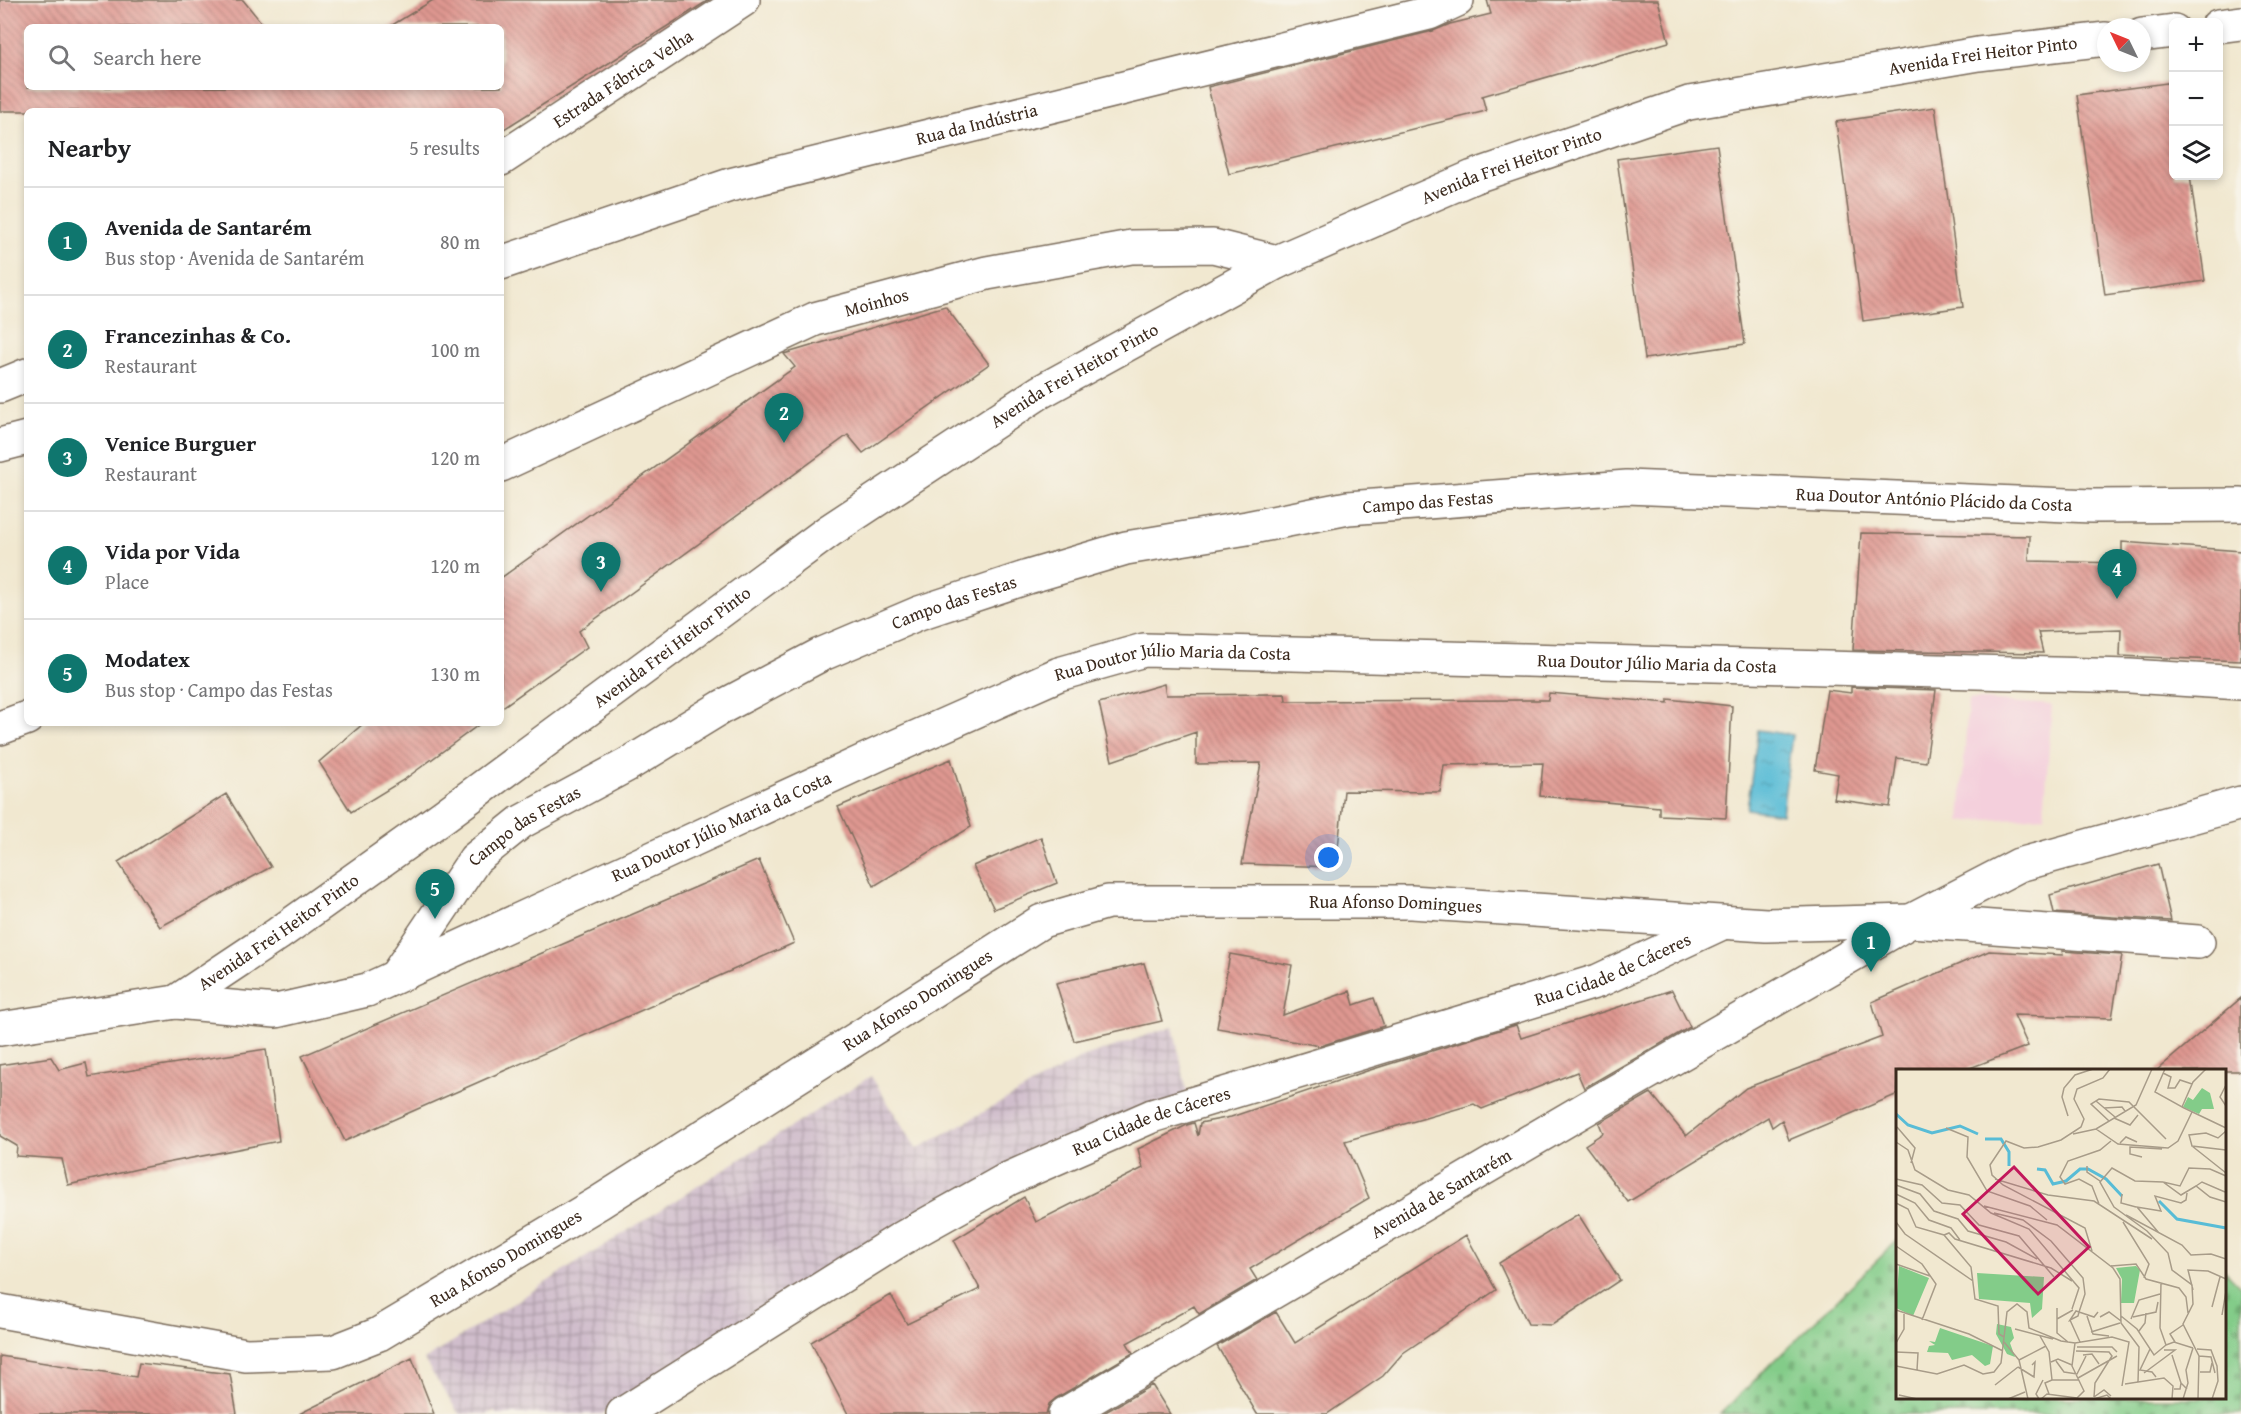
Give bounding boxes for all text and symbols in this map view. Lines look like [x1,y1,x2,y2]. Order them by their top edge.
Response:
north arrow [2097,18,2151,72]
map controls [2169,18,2223,180]
button: + [2169,18,2223,72]
street label: Estrada Fábrica Velha [547,22,699,134]
search box [24,24,504,90]
street label: Avenida Frei Heitor Pinto [1886,28,2079,82]
icon: search [45,41,78,74]
text: Search here [93,41,202,73]
button: − [2169,72,2223,126]
street label: Rua da Indústria [913,96,1041,152]
street label: Avenida Frei Heitor Pinto [1417,120,1605,211]
button: layers [2169,126,2223,180]
text: Nearby [48,128,131,167]
text: 5 results [409,133,480,162]
text: Avenida de Santarém [105,211,312,243]
text: 1 [62,227,73,256]
text: 80 m [440,227,480,256]
text: Bus stop · Avenida de Santarém [105,243,364,272]
street label: Moinhos [841,281,912,324]
street label: Avenida Frei Heitor Pinto [985,316,1163,434]
text: Francezinhas & Co. [105,319,291,351]
text: 2 [62,335,73,364]
text: 100 m [430,335,480,364]
text: Restaurant [105,351,197,380]
pin: 2 [764,394,804,443]
text: Venice Burguer [105,427,256,459]
text: 3 [62,443,73,472]
text: 120 m [430,443,480,472]
text: Restaurant [105,459,197,488]
street label: Rua Doutor António Plácido da Costa [1795,480,2073,518]
street label: Campo das Festas [1362,483,1494,520]
text: Vida por Vida [105,535,240,567]
pin: 3 [582,542,620,592]
pin: 4 [2098,550,2136,599]
text: 4 [62,551,73,580]
text: 120 m [430,551,480,580]
text: Place [105,567,149,596]
street label: Campo das Festas [887,568,1020,636]
street label: Avenida Frei Heitor Pinto [587,579,756,714]
street label: Rua Doutor Júlio Maria da Costa [1051,636,1292,688]
text: Modatex [105,643,190,675]
street label: Rua Doutor Júlio Maria da Costa [1537,646,1777,680]
text: 5 [62,659,73,688]
text: 130 m [430,659,480,688]
text: Bus stop · Campo das Festas [105,675,333,704]
street label: Rua Doutor Júlio Maria da Costa [607,764,836,889]
street label: Campo das Festas [460,778,585,871]
your location [1314,843,1343,872]
street label: Avenida Frei Heitor Pinto [192,866,364,997]
pin: 5 [416,870,454,919]
street label: Rua Afonso Domingues [1309,888,1483,920]
pin: 1 [1852,922,1890,972]
street label: Rua Cidade de Cáceres [1531,925,1695,1013]
street label: Rua Afonso Domingues [837,942,998,1058]
inset map [1896,1069,2226,1399]
street label: Rua Cidade de Cáceres [1068,1079,1234,1162]
street label: Avenida de Santarém [1365,1141,1517,1245]
street label: Rua Afonso Domingues [424,1202,587,1314]

